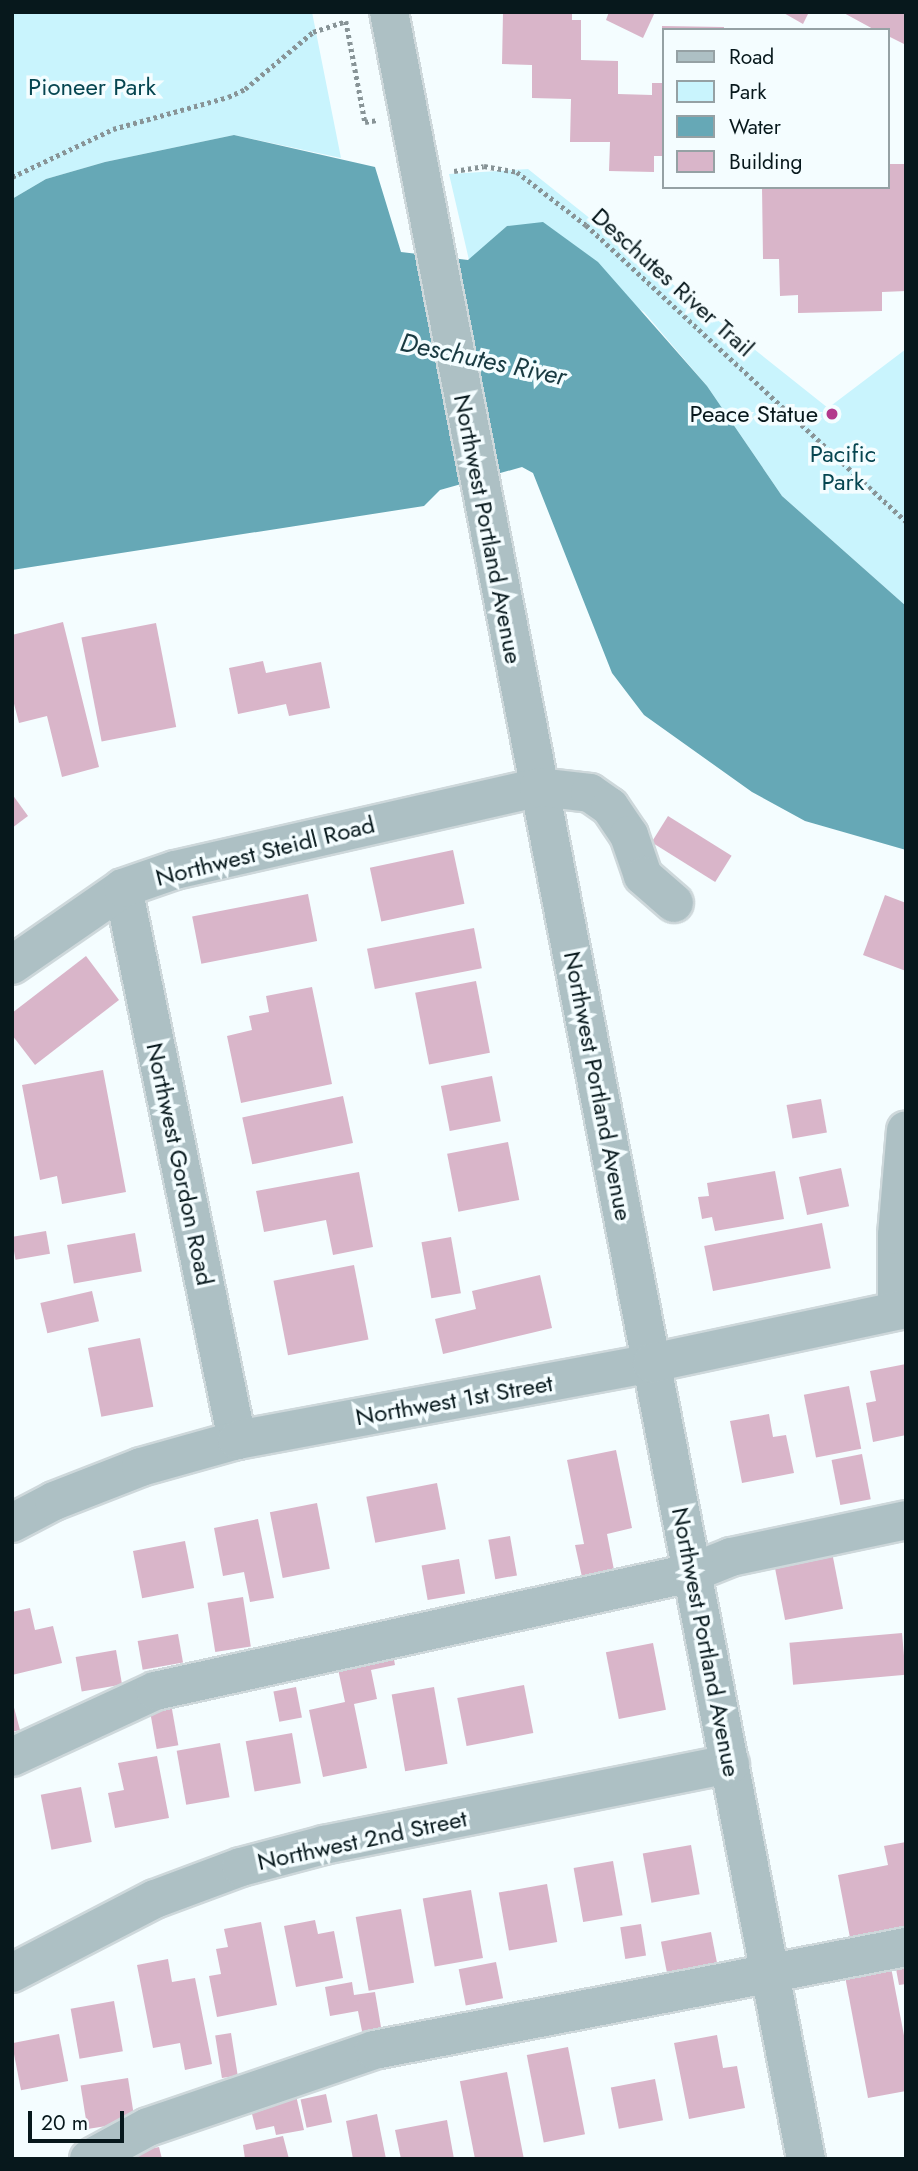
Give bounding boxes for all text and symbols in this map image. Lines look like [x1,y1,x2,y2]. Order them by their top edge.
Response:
legend [662,28,890,189]
text: Road [729,42,774,72]
park label: Pioneer Park [28,73,156,101]
text: Park [729,77,766,107]
text: Water [729,112,781,142]
text: Building [729,147,802,177]
street label: Deschutes River Trail [586,202,760,362]
water label: Deschutes River [397,327,569,393]
street label: Northwest Portland Avenue [448,392,528,666]
place label: Peace Statue [689,400,818,428]
marker: Peace Statue [824,406,840,422]
park label: Pacific Park [810,440,876,496]
street label: Northwest Steidl Road [152,810,378,892]
street label: Northwest Portland Avenue [558,949,638,1223]
street label: Northwest Gordon Road [140,1040,220,1288]
street label: Northwest 1st Street [353,1368,555,1432]
street label: Northwest Portland Avenue [666,1505,746,1779]
street label: Northwest 2nd Street [255,1804,469,1876]
scale bar [32,2098,128,2142]
text: 20 m [41,2108,88,2138]

